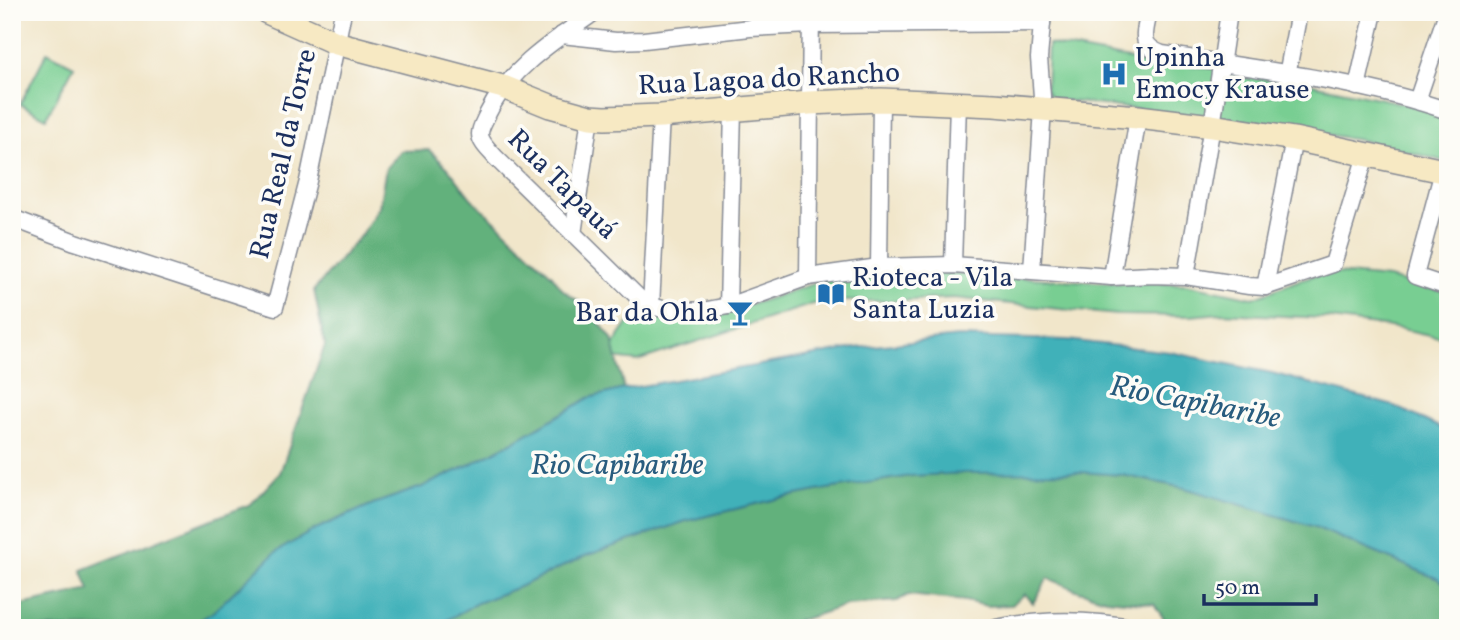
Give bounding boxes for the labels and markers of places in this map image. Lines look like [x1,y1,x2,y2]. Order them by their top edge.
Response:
place label: Upinha Emocy Krause [1135,39,1310,110]
hospital icon: Upinha Emocy Krause [1099,59,1129,89]
place label: Rioteca - Vila Santa Luzia [852,259,1013,330]
library icon: Rioteca - Vila Santa Luzia [816,279,846,309]
place label: Bar da Ohla [575,294,719,333]
bar icon: Bar da Ohla [725,298,755,328]

